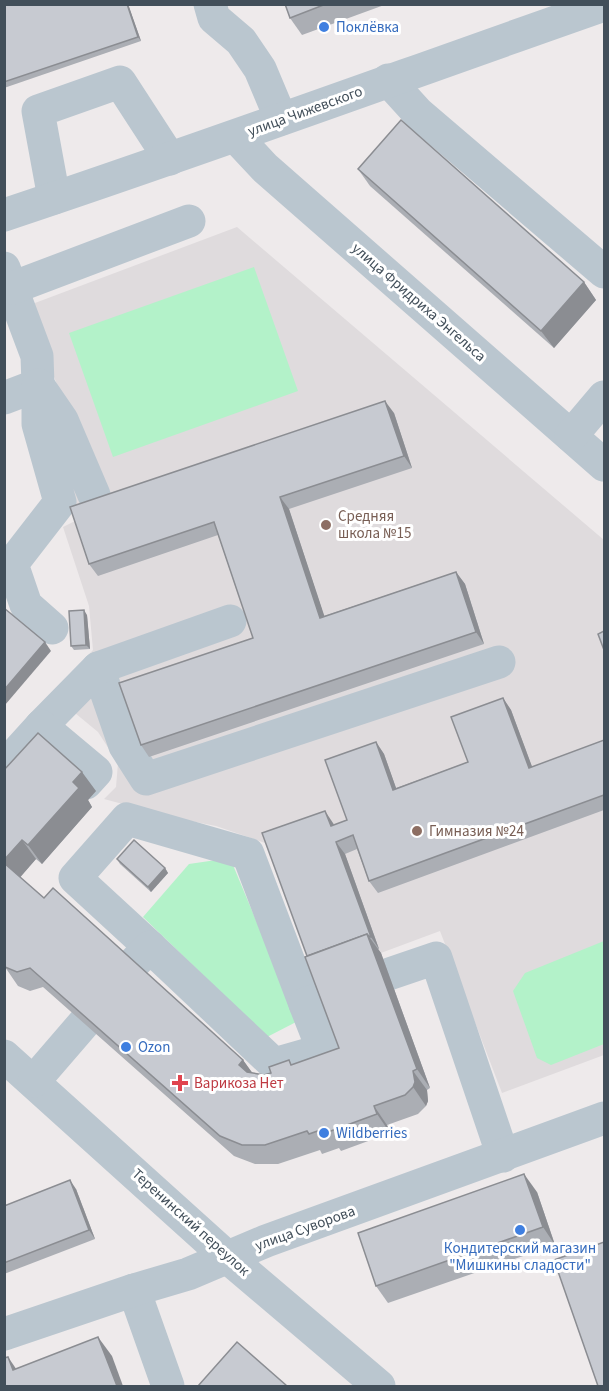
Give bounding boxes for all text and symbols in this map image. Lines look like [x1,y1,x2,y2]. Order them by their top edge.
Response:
place label: Поклёвка [336,17,399,38]
marker: Поклёвка [317,20,331,34]
street label: улица Чижевского [245,81,365,142]
street label: улица Фридриха Энгельса [347,238,490,367]
place label: Средняя школа №15 [338,506,411,544]
marker: Средняя школа №15 [319,518,333,532]
place label: Гимназия №24 [429,821,524,842]
marker: Гимназия №24 [410,824,424,838]
place label: Ozon [138,1037,170,1058]
marker: Ozon [119,1040,133,1054]
place label: Варикоза Нет [194,1073,284,1094]
marker: Варикоза Нет [171,1074,189,1092]
place label: Wildberries [336,1123,407,1144]
marker: Wildberries [317,1126,331,1140]
street label: Теренинский переулок [127,1164,255,1281]
street label: улица Суворова [252,1201,358,1256]
marker: Кондитерский магазин "Мишкины сладости" [513,1223,527,1237]
place label: Кондитерский магазин "Мишкины сладости" [444,1238,596,1276]

